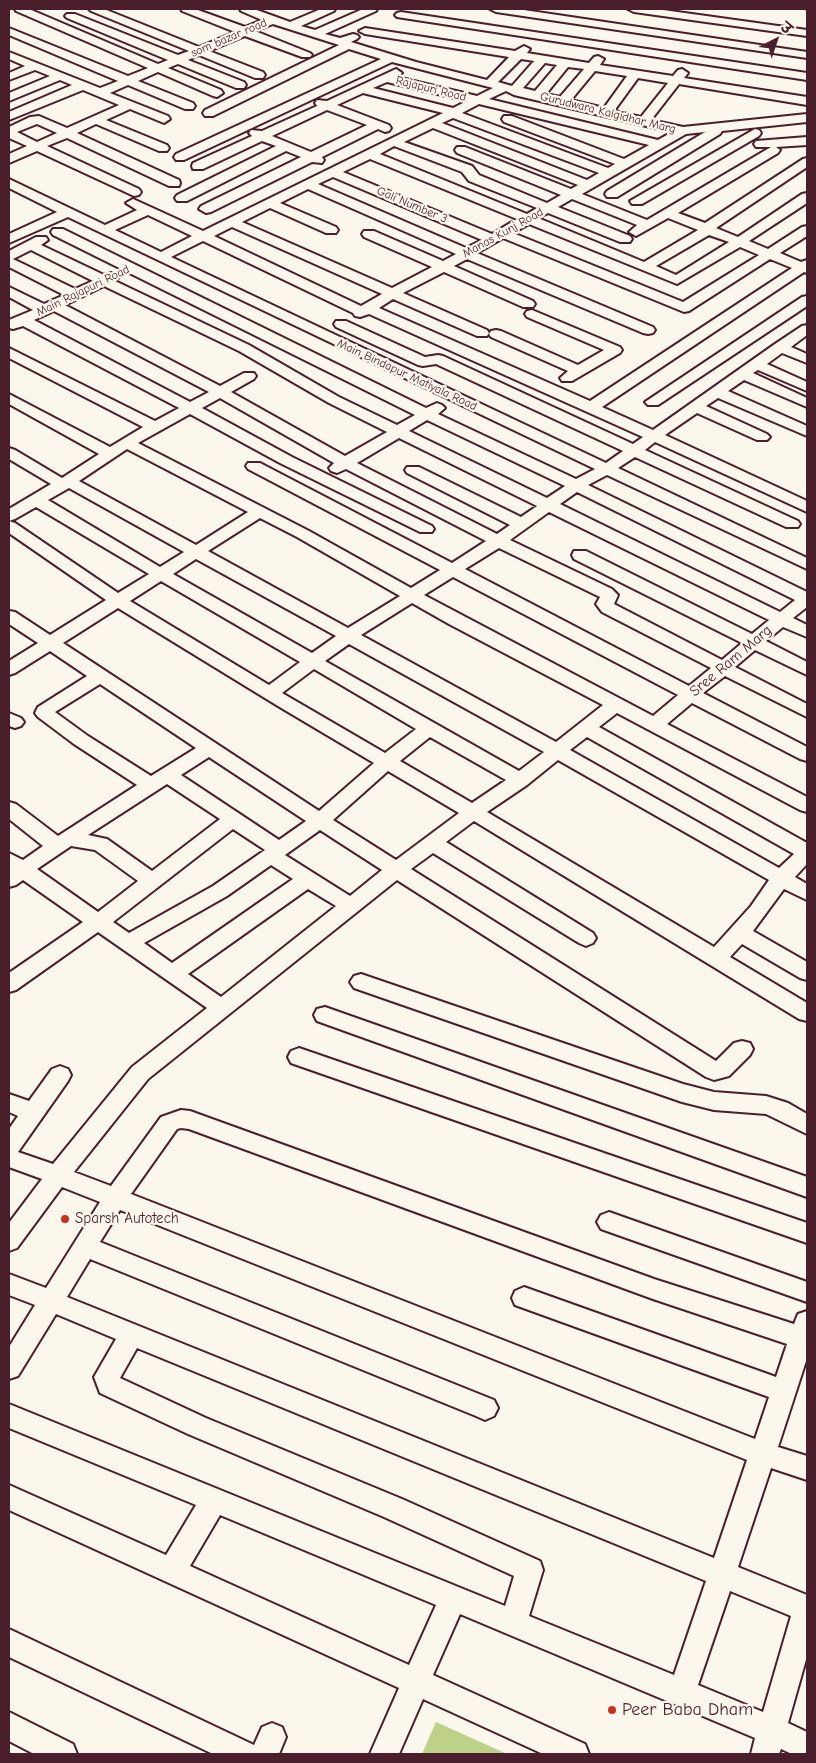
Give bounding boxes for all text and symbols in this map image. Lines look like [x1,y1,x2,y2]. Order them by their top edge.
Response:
north arrow [751,15,801,65]
street label: som bazar road [189,16,269,60]
text: उ [777,19,795,38]
street label: Rajapuri Road [394,73,468,105]
street label: Gurudwara Kalgidhar Marg [539,89,677,137]
street label: Gali Number 3 [374,184,450,226]
street label: Manas Kunj Road [460,205,546,261]
street label: Main Rajapuri Road [34,262,132,320]
street label: Main Bindapur Matiyala Road [335,336,479,414]
street label: Sree Ram Marg [686,621,776,701]
place label: Sparsh Autotech [75,1210,179,1228]
marker: Sparsh Autotech [59,1213,71,1225]
place label: Peer Baba Dham [622,1699,753,1721]
marker: Peer Baba Dham [606,1704,618,1716]

